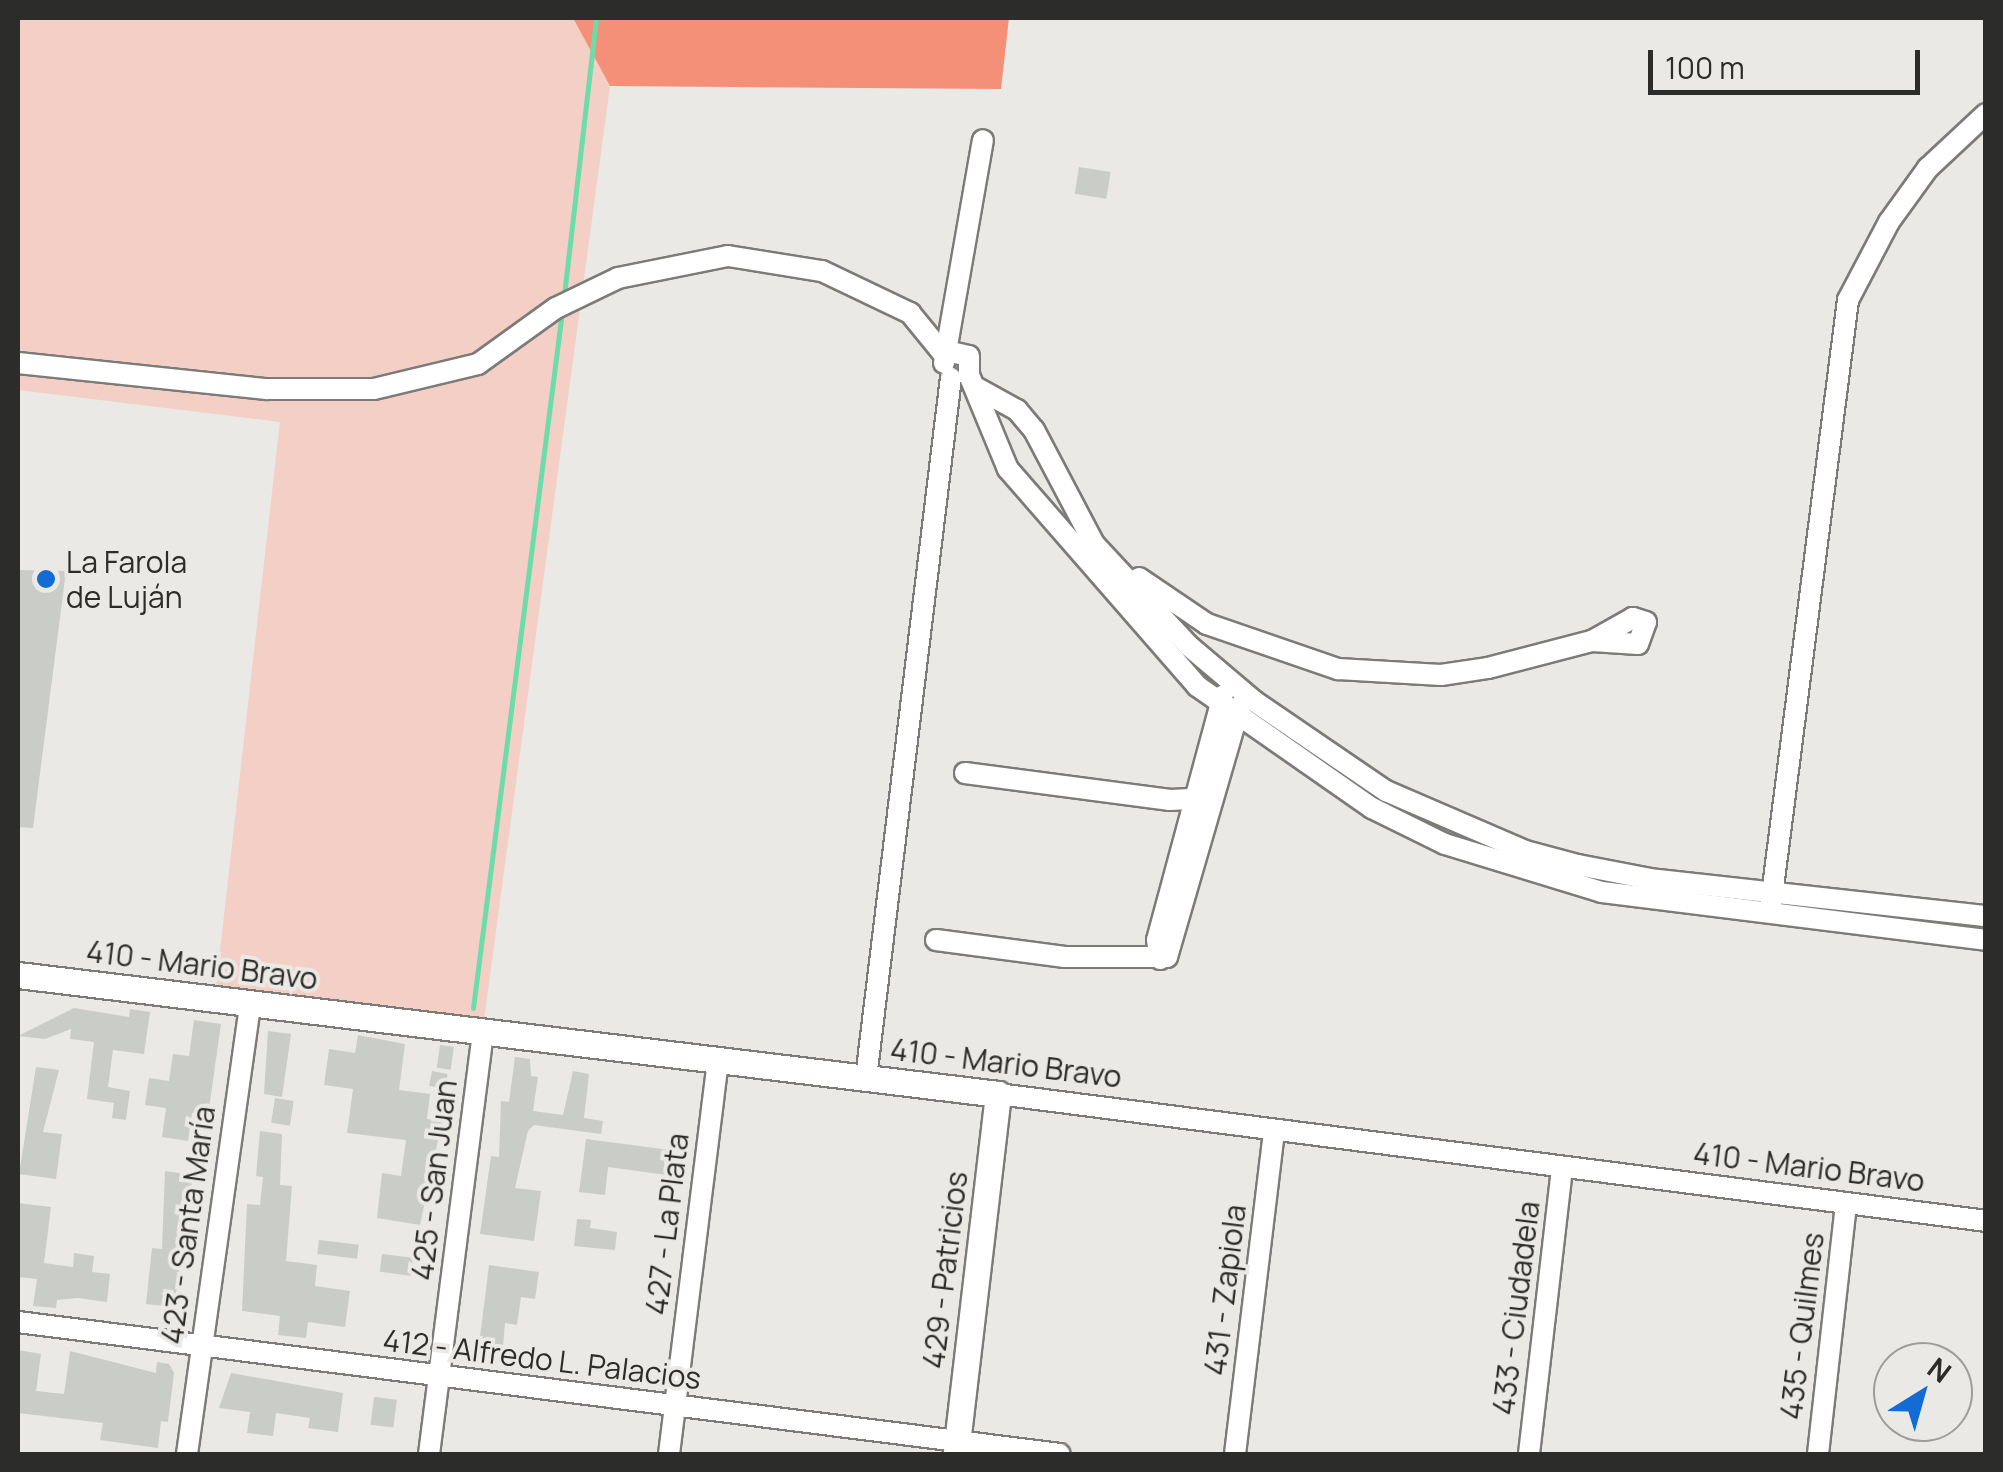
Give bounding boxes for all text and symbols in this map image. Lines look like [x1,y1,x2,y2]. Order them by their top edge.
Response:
scale bar [1653,30,1926,92]
text: 100 m [1665,47,1745,88]
place label: La Farola de Luján [66,544,187,614]
marker: La Farola de Luján [35,568,57,590]
street label: 410 - Mario Bravo [84,933,320,997]
street label: 410 - Mario Bravo [888,1031,1124,1095]
street label: 425 - San Juan [404,1078,464,1282]
street label: 423 - Santa María [153,1104,223,1346]
street label: 427 - La Plata [638,1131,696,1317]
street label: 410 - Mario Bravo [1691,1135,1927,1199]
street label: 429 - Patricios [915,1169,975,1371]
street label: 433 - Ciudadela [1485,1199,1547,1417]
street label: 431 - Zapiola [1197,1203,1253,1377]
street label: 435 - Quilmes [1773,1230,1831,1422]
street label: 412 - Alfredo L. Palacios [381,1322,703,1396]
north arrow [1873,1342,1973,1442]
text: N [1920,1348,1959,1391]

